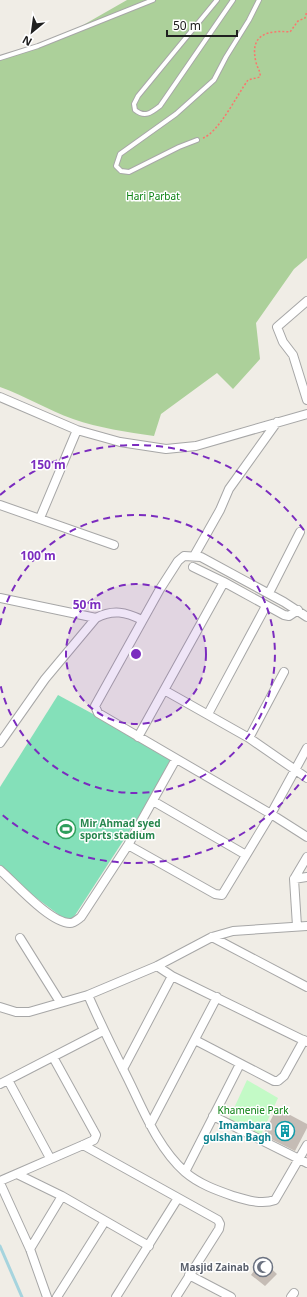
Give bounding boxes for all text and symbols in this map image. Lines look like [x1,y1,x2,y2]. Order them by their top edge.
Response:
north arrow [12,12,52,52]
scale bar [167,12,237,38]
text: 50 m [173,17,201,34]
text: N [19,32,34,50]
park label: Hari Parbat [126,189,180,203]
text: 150 m [30,456,66,473]
text: 100 m [20,547,56,564]
text: 50 m [73,596,101,613]
centre of rings [129,647,143,661]
place label: Mir Ahmad syed sports stadium [80,816,161,842]
sports icon: Mir Ahmad syed sports stadium [55,818,77,840]
park label: Khamenie Park [217,1103,289,1117]
place label: Imambara gulshan Bagh [203,1118,271,1144]
building icon: Imambara gulshan Bagh [274,1120,296,1142]
mosque icon: Masjid Zainab [252,1256,274,1278]
place label: Masjid Zainab [180,1260,249,1274]

